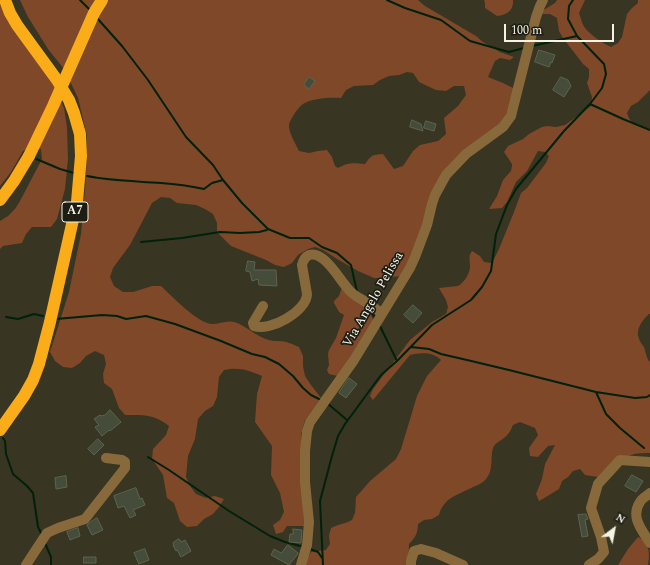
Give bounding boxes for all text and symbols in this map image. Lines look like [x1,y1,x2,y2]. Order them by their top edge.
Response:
scale bar [506,16,616,42]
text: 100 m [511,21,542,40]
road number: A7 [62,202,88,222]
street label: Via Angelo Pelissa [340,250,408,350]
north arrow [594,509,634,549]
text: N [612,509,629,528]

